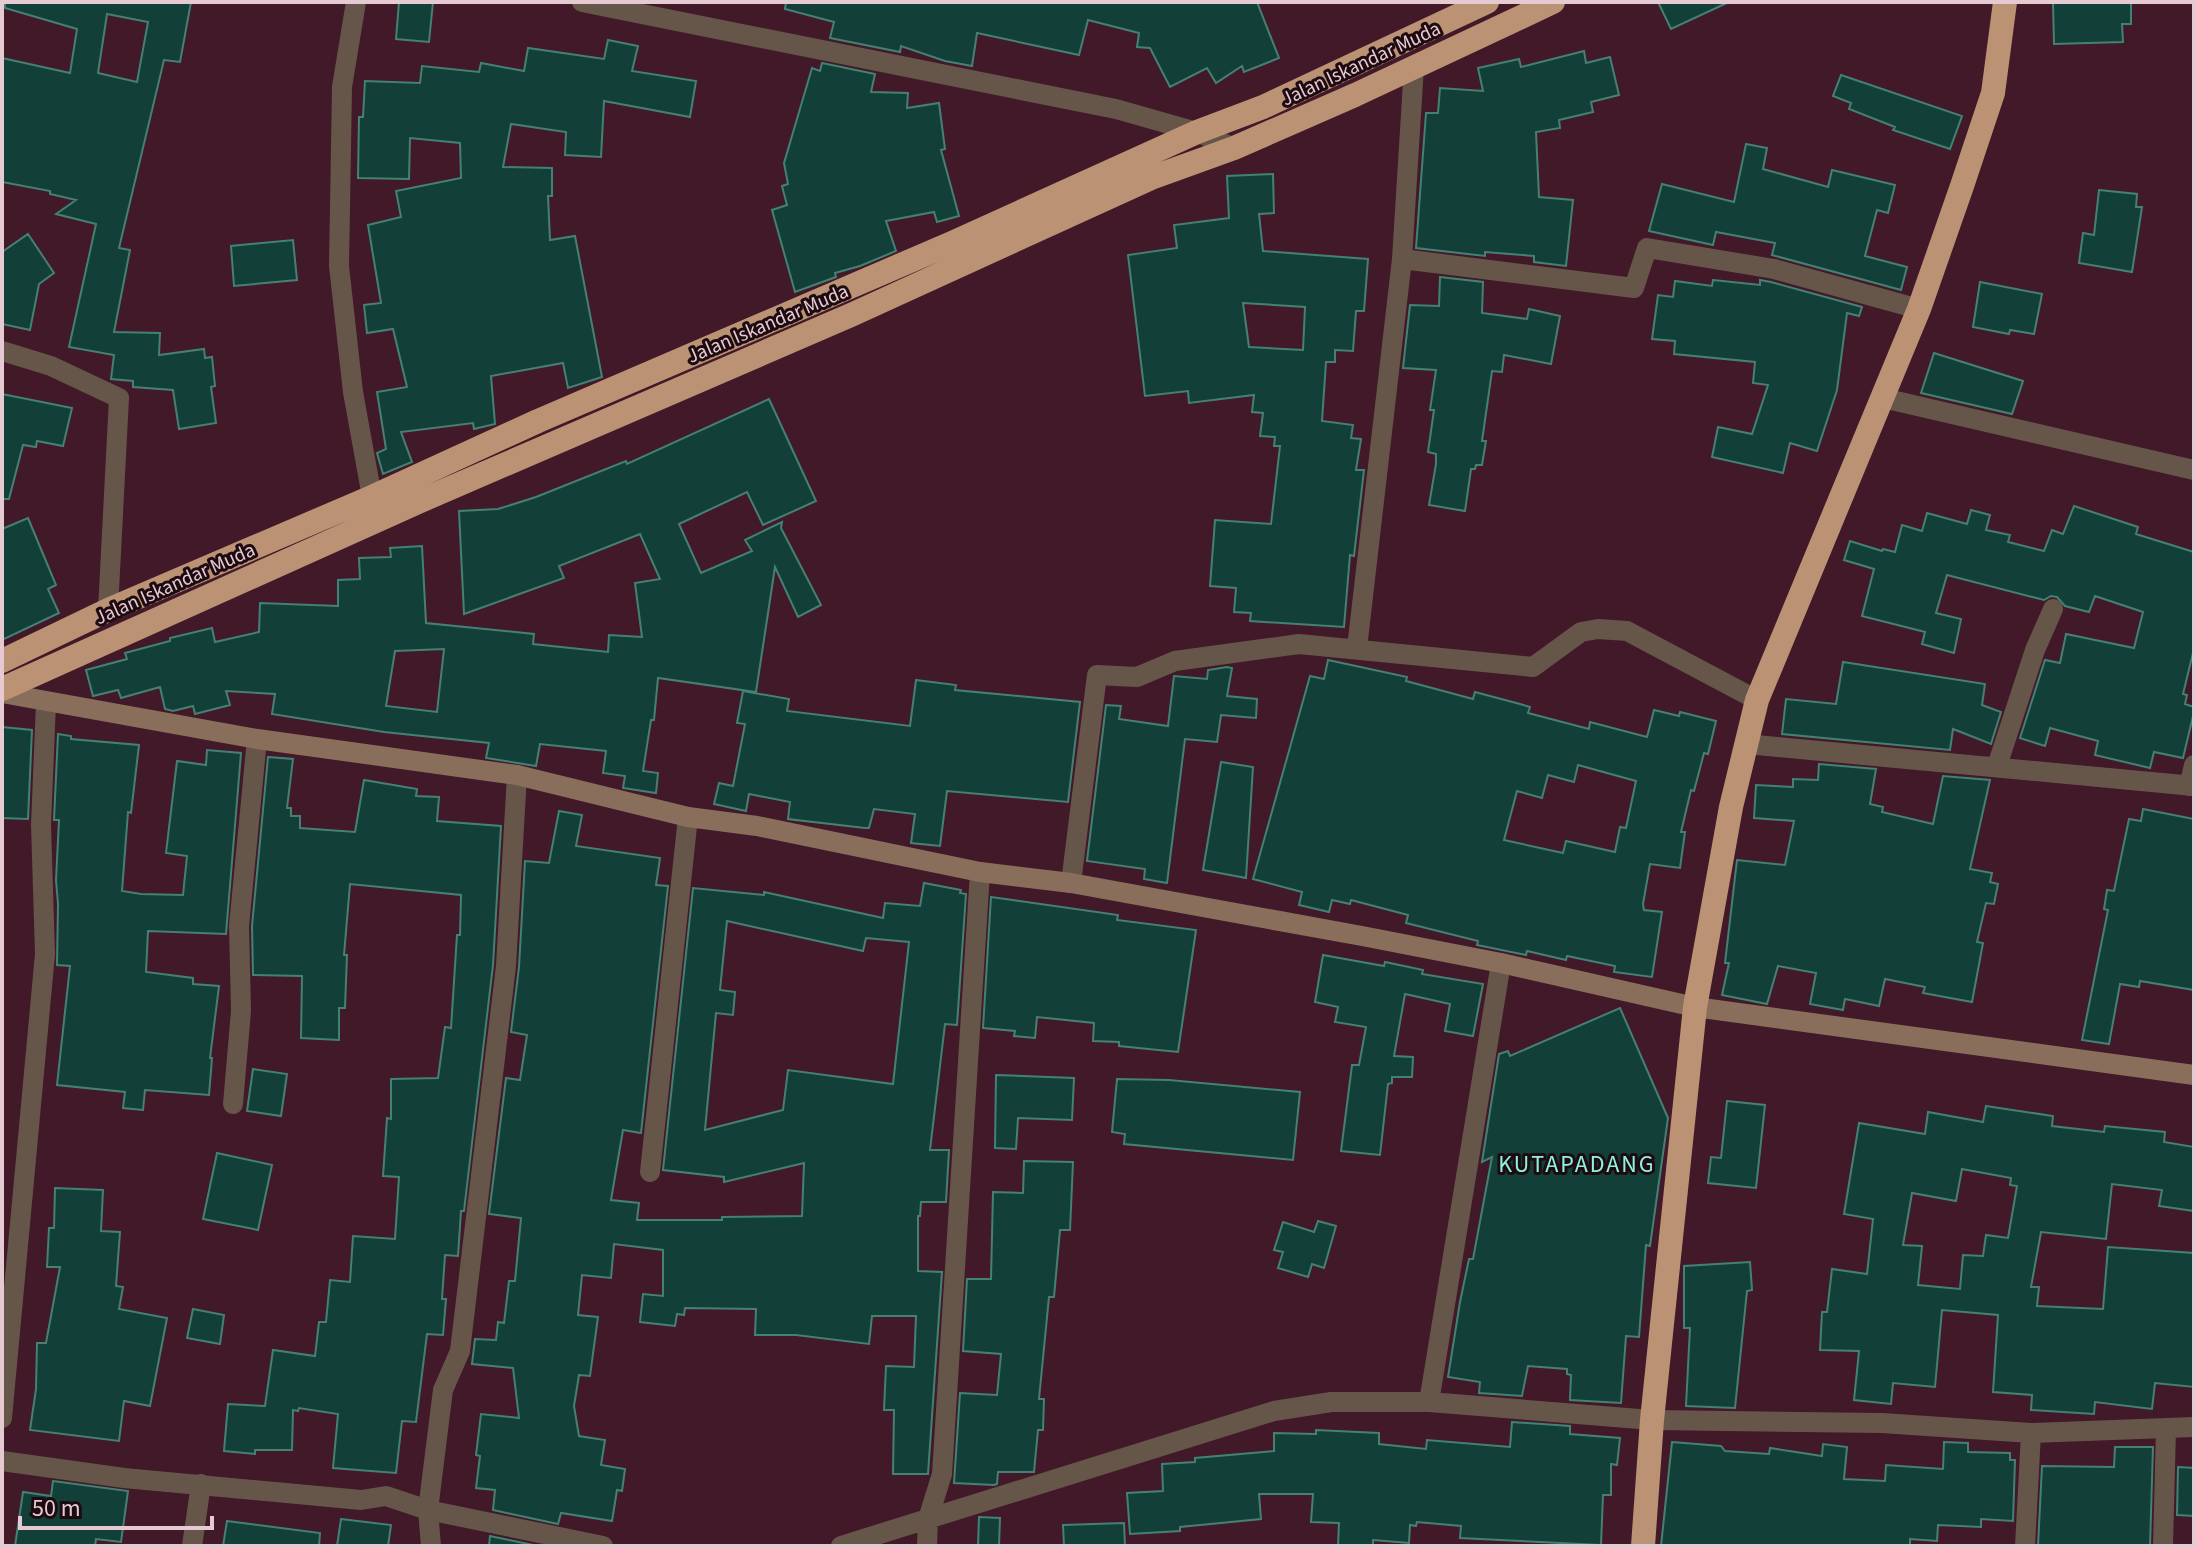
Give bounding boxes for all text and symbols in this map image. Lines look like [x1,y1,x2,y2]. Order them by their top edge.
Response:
street label: Jalan Iskandar Muda [1277,15,1445,113]
street label: Jalan Iskandar Muda [683,277,853,371]
street label: Jalan Iskandar Muda [90,536,260,632]
district label: KUTAPADANG [1498,1147,1656,1182]
scale bar [20,1480,212,1530]
text: 50 m [32,1491,81,1526]

